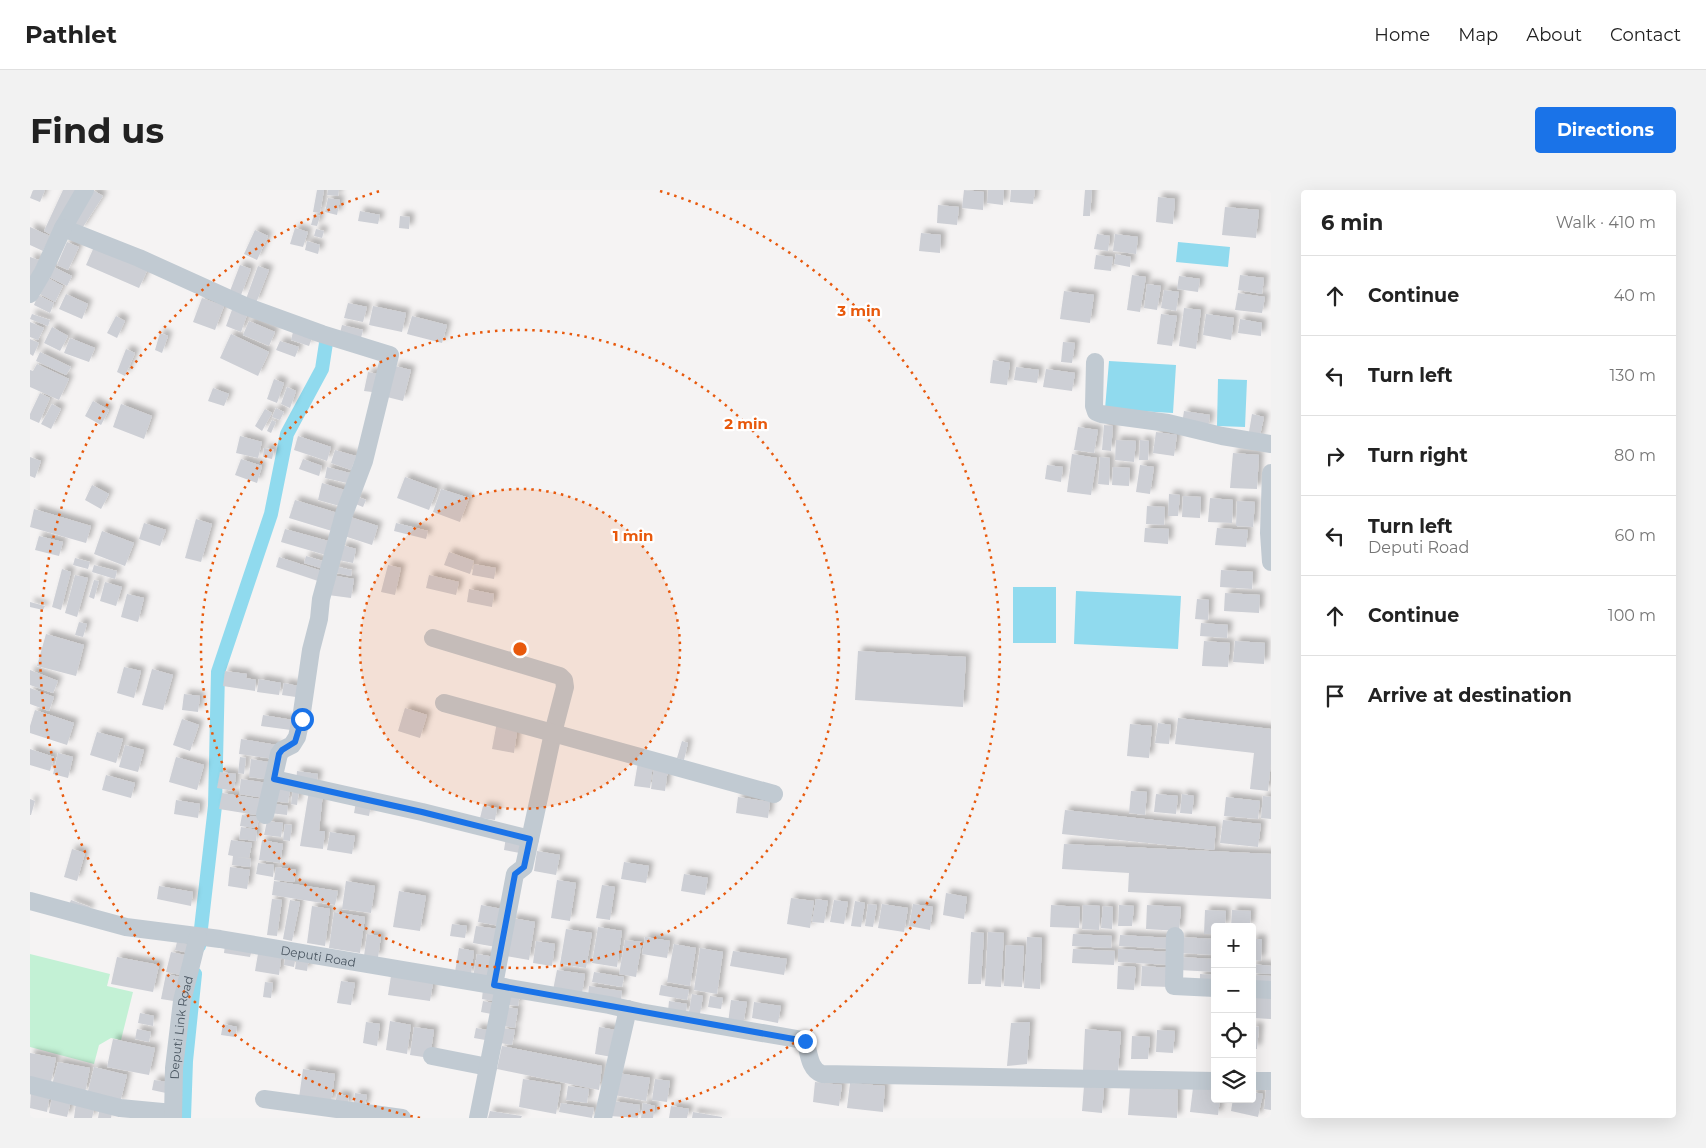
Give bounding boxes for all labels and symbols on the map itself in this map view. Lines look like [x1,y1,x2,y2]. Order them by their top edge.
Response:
text: 3 min [836,301,881,320]
text: 2 min [724,414,768,433]
text: 1 min [613,526,653,545]
centre of rings [511,640,529,658]
route start [291,708,314,731]
street label: Deputi Road [280,942,357,969]
street label: Deputi Link Road [166,974,196,1080]
route end [794,1030,817,1053]

